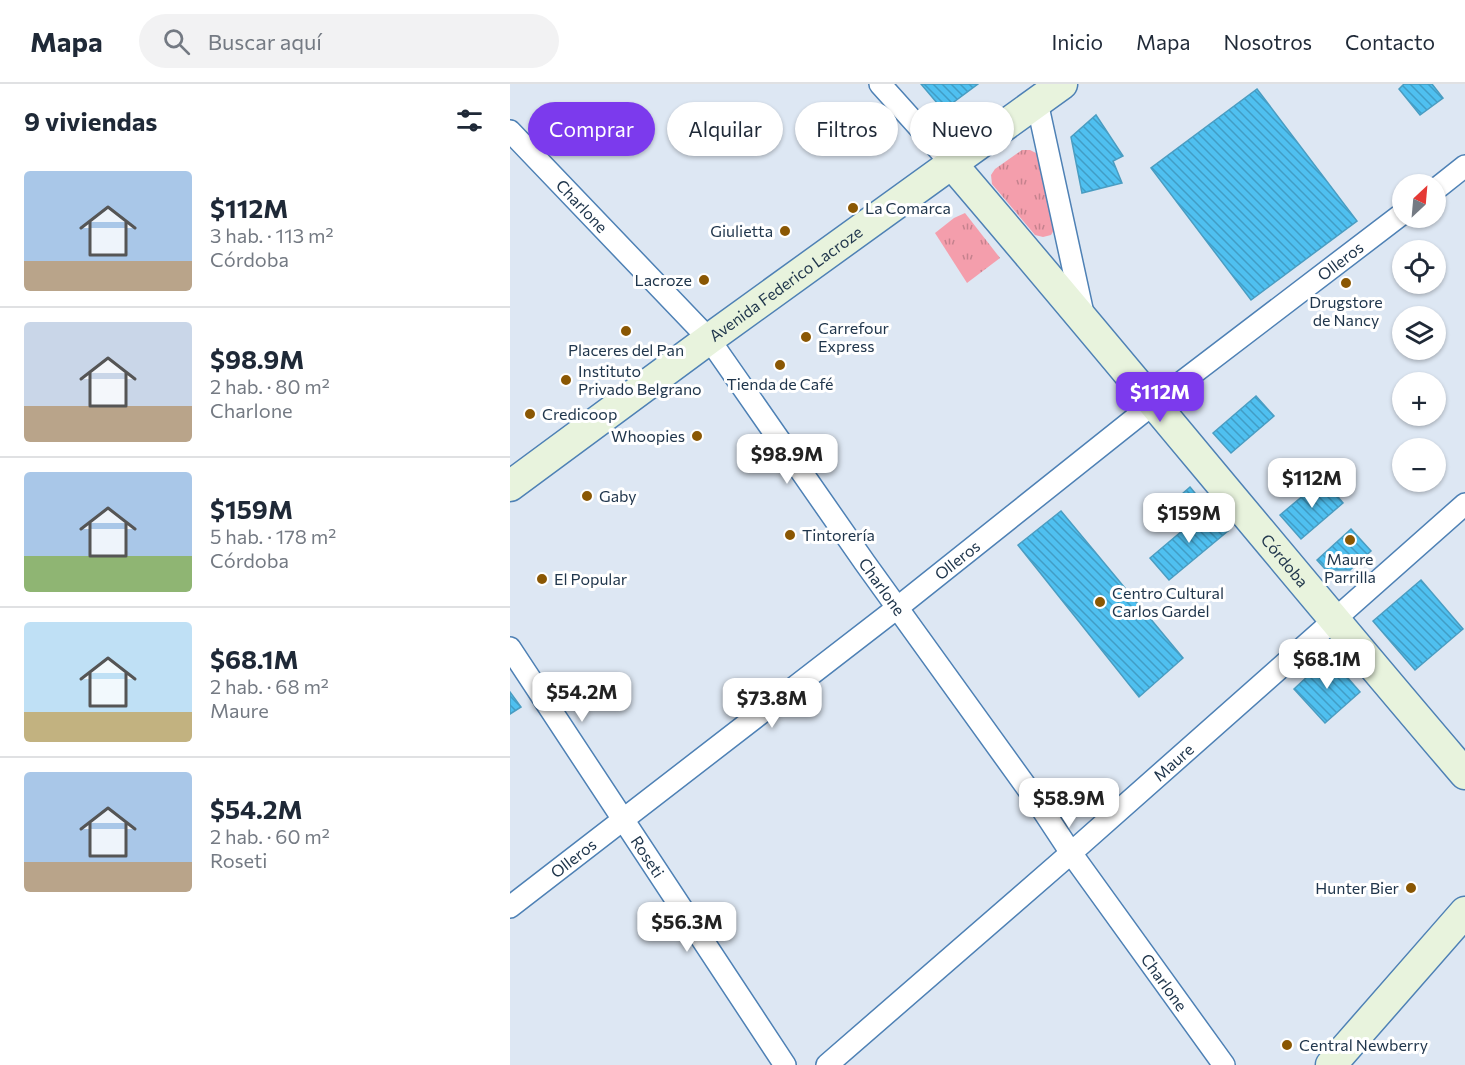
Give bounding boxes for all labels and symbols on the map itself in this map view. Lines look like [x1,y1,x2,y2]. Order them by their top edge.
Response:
north arrow [1392,174,1446,228]
street label: Charlone [553,175,612,236]
place label: La Comarca [865,198,951,217]
marker: La Comarca [846,201,860,215]
place label: Giulietta [710,221,773,240]
street label: Avenida Federico Lacroze [705,222,866,345]
marker: Giulietta [778,224,792,238]
street label: Olleros [1313,237,1367,284]
place label: Lacroze [635,270,692,289]
marker: Lacroze [697,273,711,287]
marker: Drugstore de Nancy [1339,276,1353,290]
place label: Drugstore de Nancy [1309,292,1383,329]
place label: Carrefour Express [818,318,890,355]
marker: Placeres del Pan [619,324,633,338]
marker: Carrefour Express [799,330,813,344]
place label: Placeres del Pan [568,340,684,359]
marker: Tienda de Café [773,358,787,372]
place label: Instituto Privado Belgrano [578,361,702,398]
pin: $112M [1118,372,1202,423]
marker: Instituto Privado Belgrano [559,373,573,387]
place label: Tienda de Café [726,374,834,393]
place label: Credicoop [542,404,617,423]
marker: Credicoop [523,407,537,421]
place label: Whoopies [611,426,685,445]
marker: Whoopies [690,429,704,443]
pin: $98.9M [738,434,836,485]
pin: $112M [1270,458,1354,509]
place label: Gaby [599,486,637,505]
marker: Gaby [580,489,594,503]
pin: $159M [1147,493,1231,544]
place label: Tintorería [802,525,875,544]
marker: Tintorería [783,528,797,542]
street label: Córdoba [1258,530,1313,591]
marker: Maure Parrilla [1343,533,1357,547]
street label: Olleros [930,536,983,583]
place label: Maure Parrilla [1324,549,1376,586]
street label: Charlone [855,554,910,619]
place label: El Popular [554,569,628,588]
marker: El Popular [535,572,549,586]
place label: Centro Cultural Carlos Gardel [1112,583,1224,620]
marker: Centro Cultural Carlos Gardel [1093,595,1107,609]
pin: $68.1M [1278,639,1376,690]
pin: $54.2M [533,672,631,723]
pin: $73.8M [723,678,821,729]
street label: Maure [1149,739,1197,785]
pin: $58.9M [1020,778,1118,829]
street label: Roseti [627,832,669,881]
street label: Olleros [546,834,600,881]
place label: Hunter Bier [1315,878,1400,897]
marker: Hunter Bier [1404,881,1418,895]
pin: $56.3M [638,902,736,953]
street label: Charlone [1138,950,1192,1014]
place label: Central Newberry [1299,1035,1428,1054]
marker: Central Newberry [1280,1038,1294,1052]

